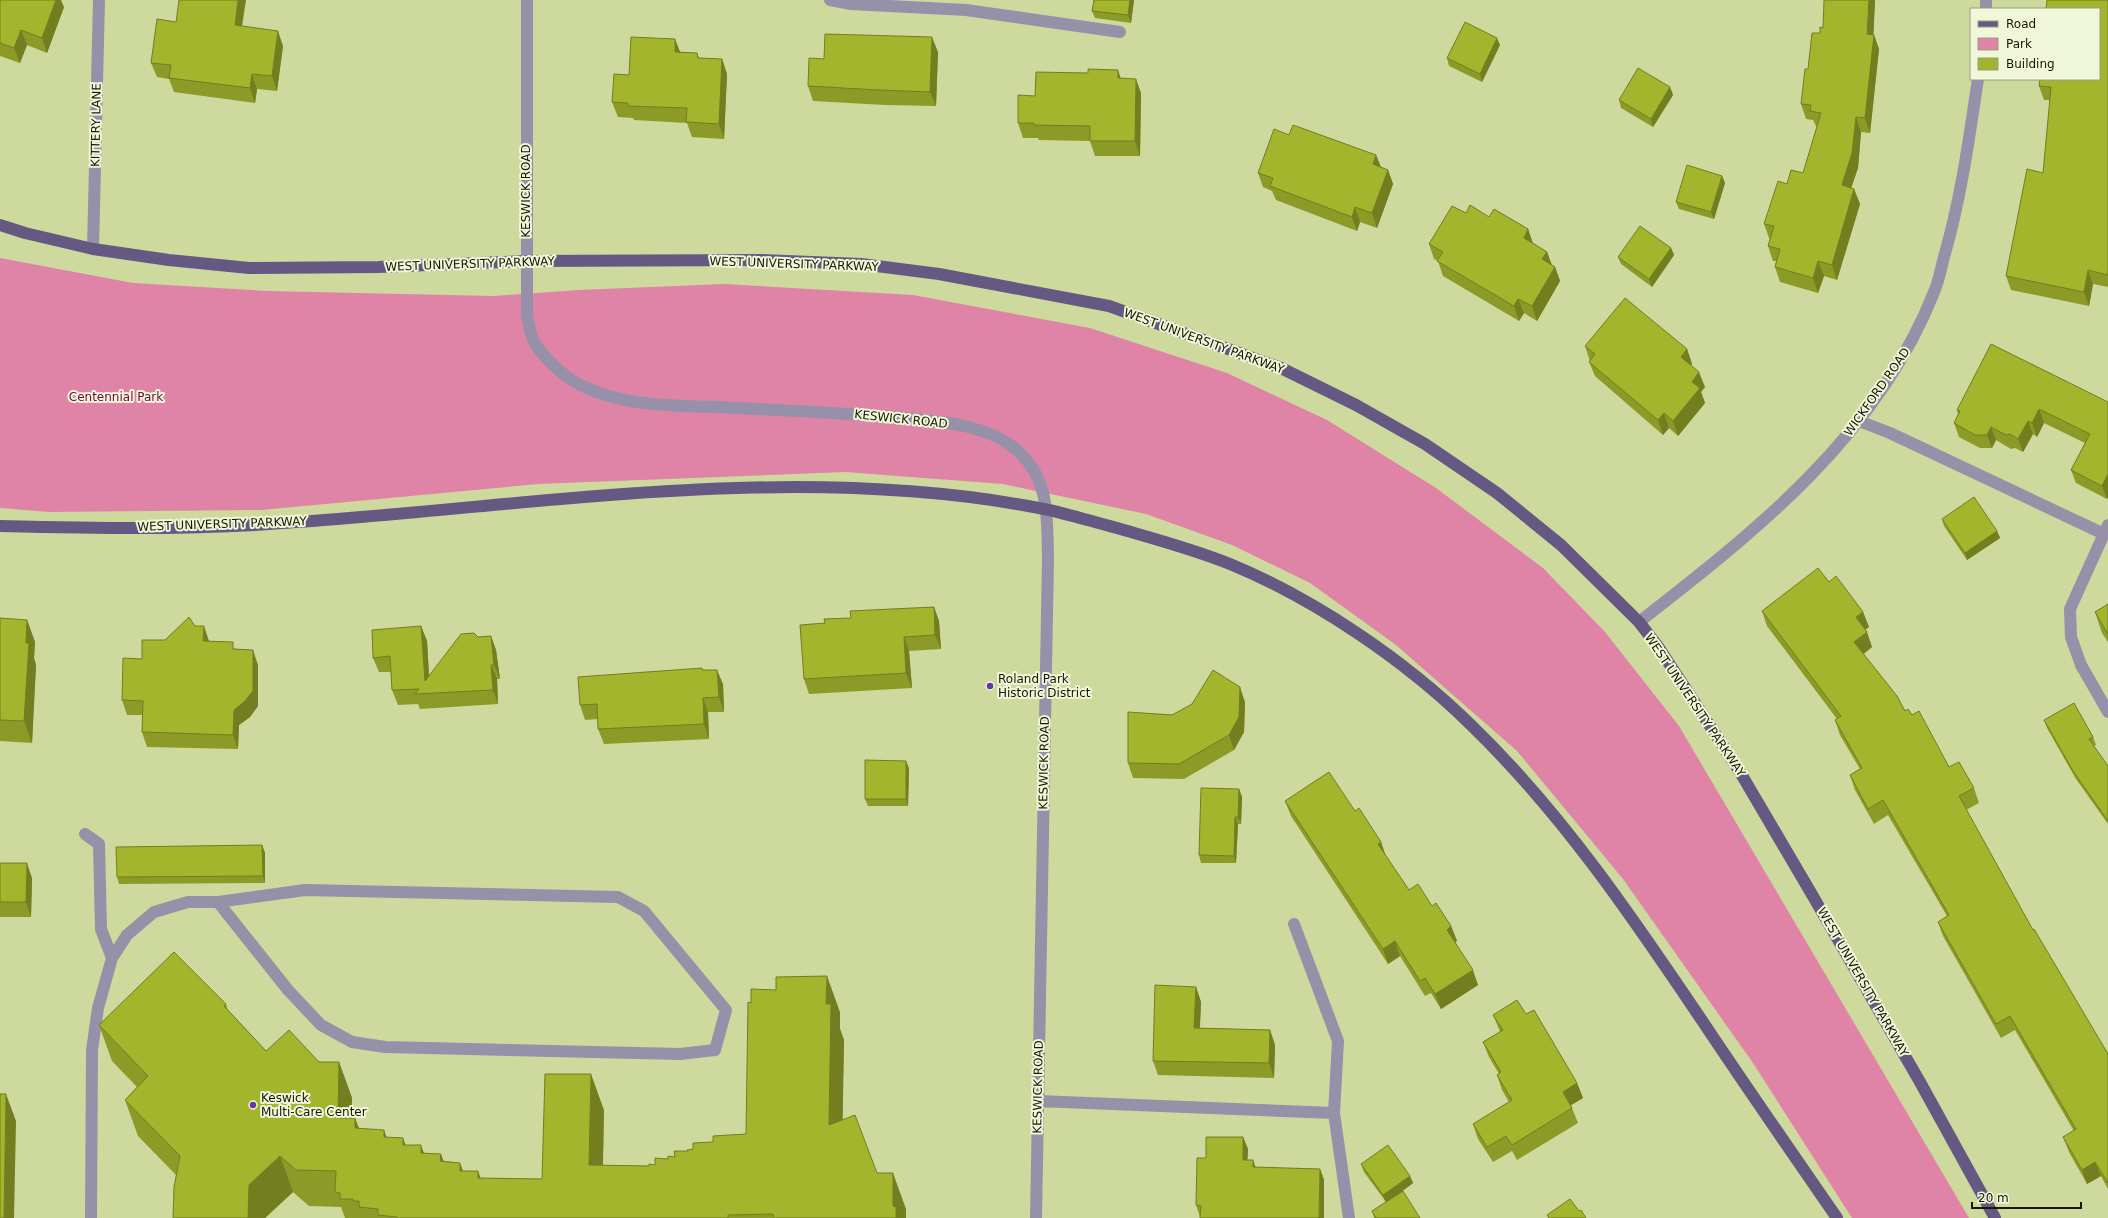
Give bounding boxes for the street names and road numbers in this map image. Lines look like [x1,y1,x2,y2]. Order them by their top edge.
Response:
street label: KITTERY LANE [88,83,104,167]
street label: KESWICK ROAD [519,144,533,238]
street label: WEST UNIVERSITY PARKWAY [385,254,556,274]
street label: WEST UNIVERSITY PARKWAY [709,254,880,274]
street label: WEST UNIVERSITY PARKWAY [1122,305,1287,377]
street label: WICKFORD ROAD [1841,345,1913,439]
street label: KESWICK ROAD [854,407,948,431]
street label: WEST UNIVERSITY PARKWAY [137,514,308,534]
street label: WEST UNIVERSITY PARKWAY [1642,631,1749,780]
street label: KESWICK ROAD [1036,716,1052,810]
street label: WEST UNIVERSITY PARKWAY [1815,905,1912,1059]
street label: KESWICK ROAD [1030,1040,1046,1134]

